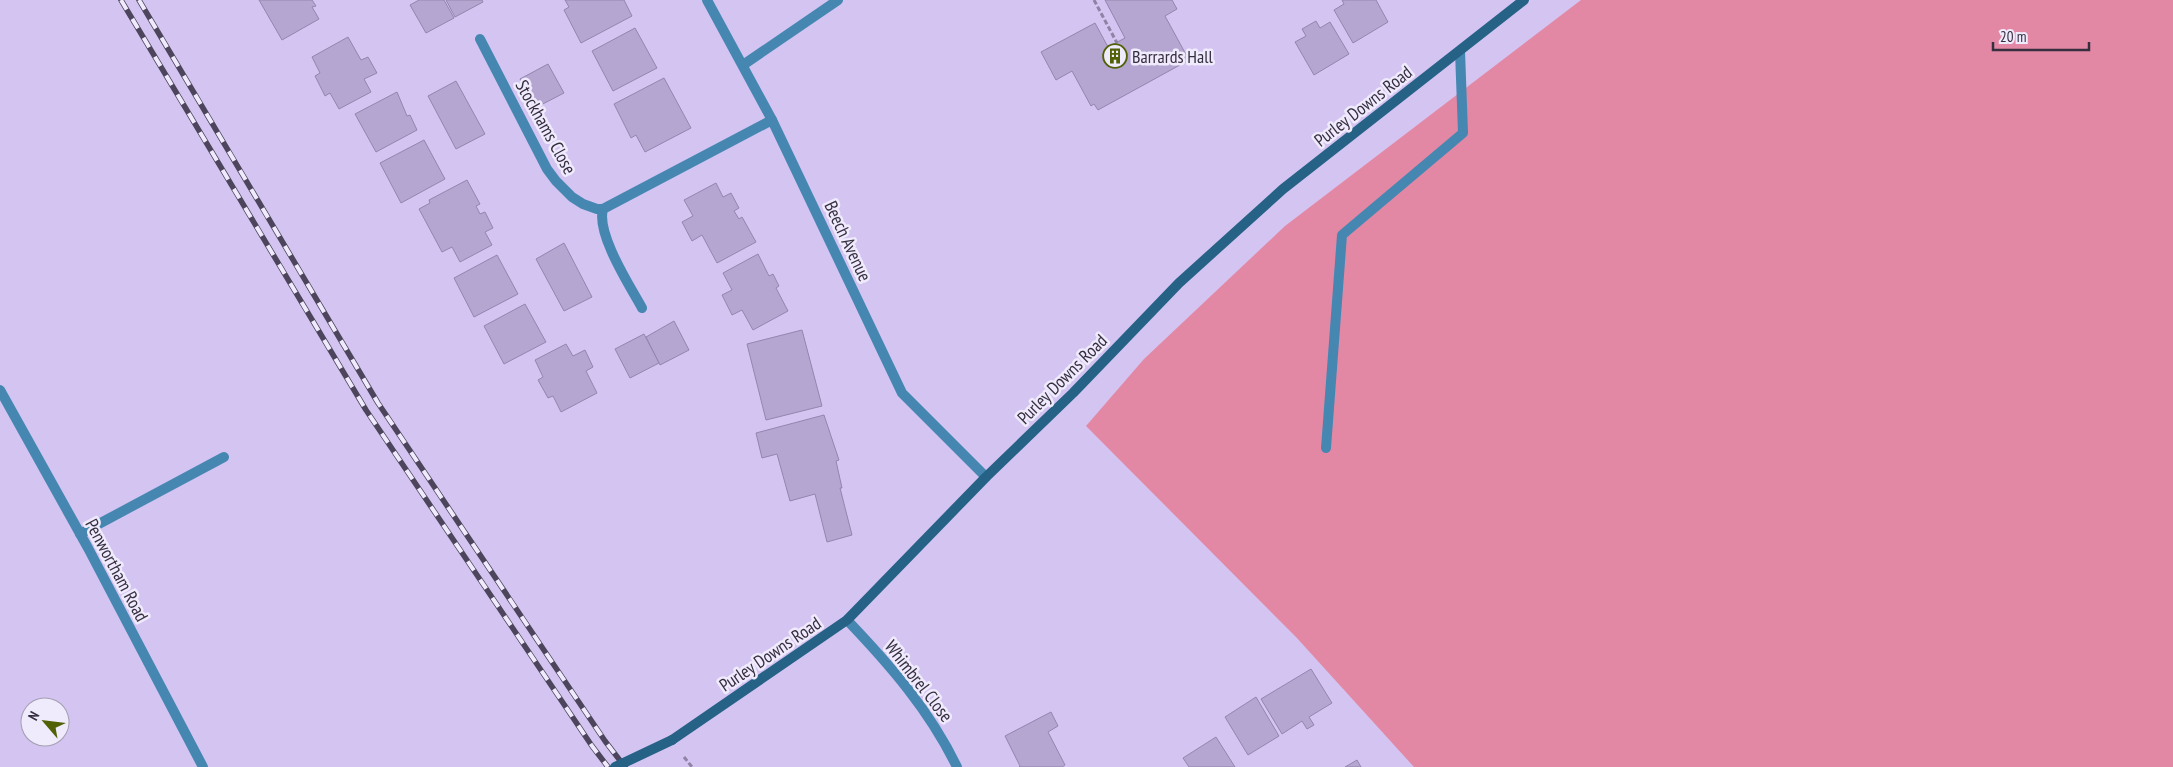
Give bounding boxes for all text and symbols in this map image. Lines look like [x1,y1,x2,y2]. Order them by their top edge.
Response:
scale bar [1993,20,2089,52]
text: 20 m [2000,27,2026,46]
building icon: Barrards Hall [1102,43,1128,69]
place label: Barrards Hall [1132,45,1213,68]
street label: Purley Downs Road [1309,61,1417,151]
street label: Stockhams Close [511,76,581,178]
street label: Beech Avenue [819,197,877,285]
street label: Purley Downs Road [1012,329,1112,429]
street label: Penwortham Road [80,515,154,625]
street label: Purley Downs Road [715,611,825,697]
street label: Whimbrel Close [880,635,958,727]
north arrow [20,697,70,747]
text: N [24,708,43,723]

